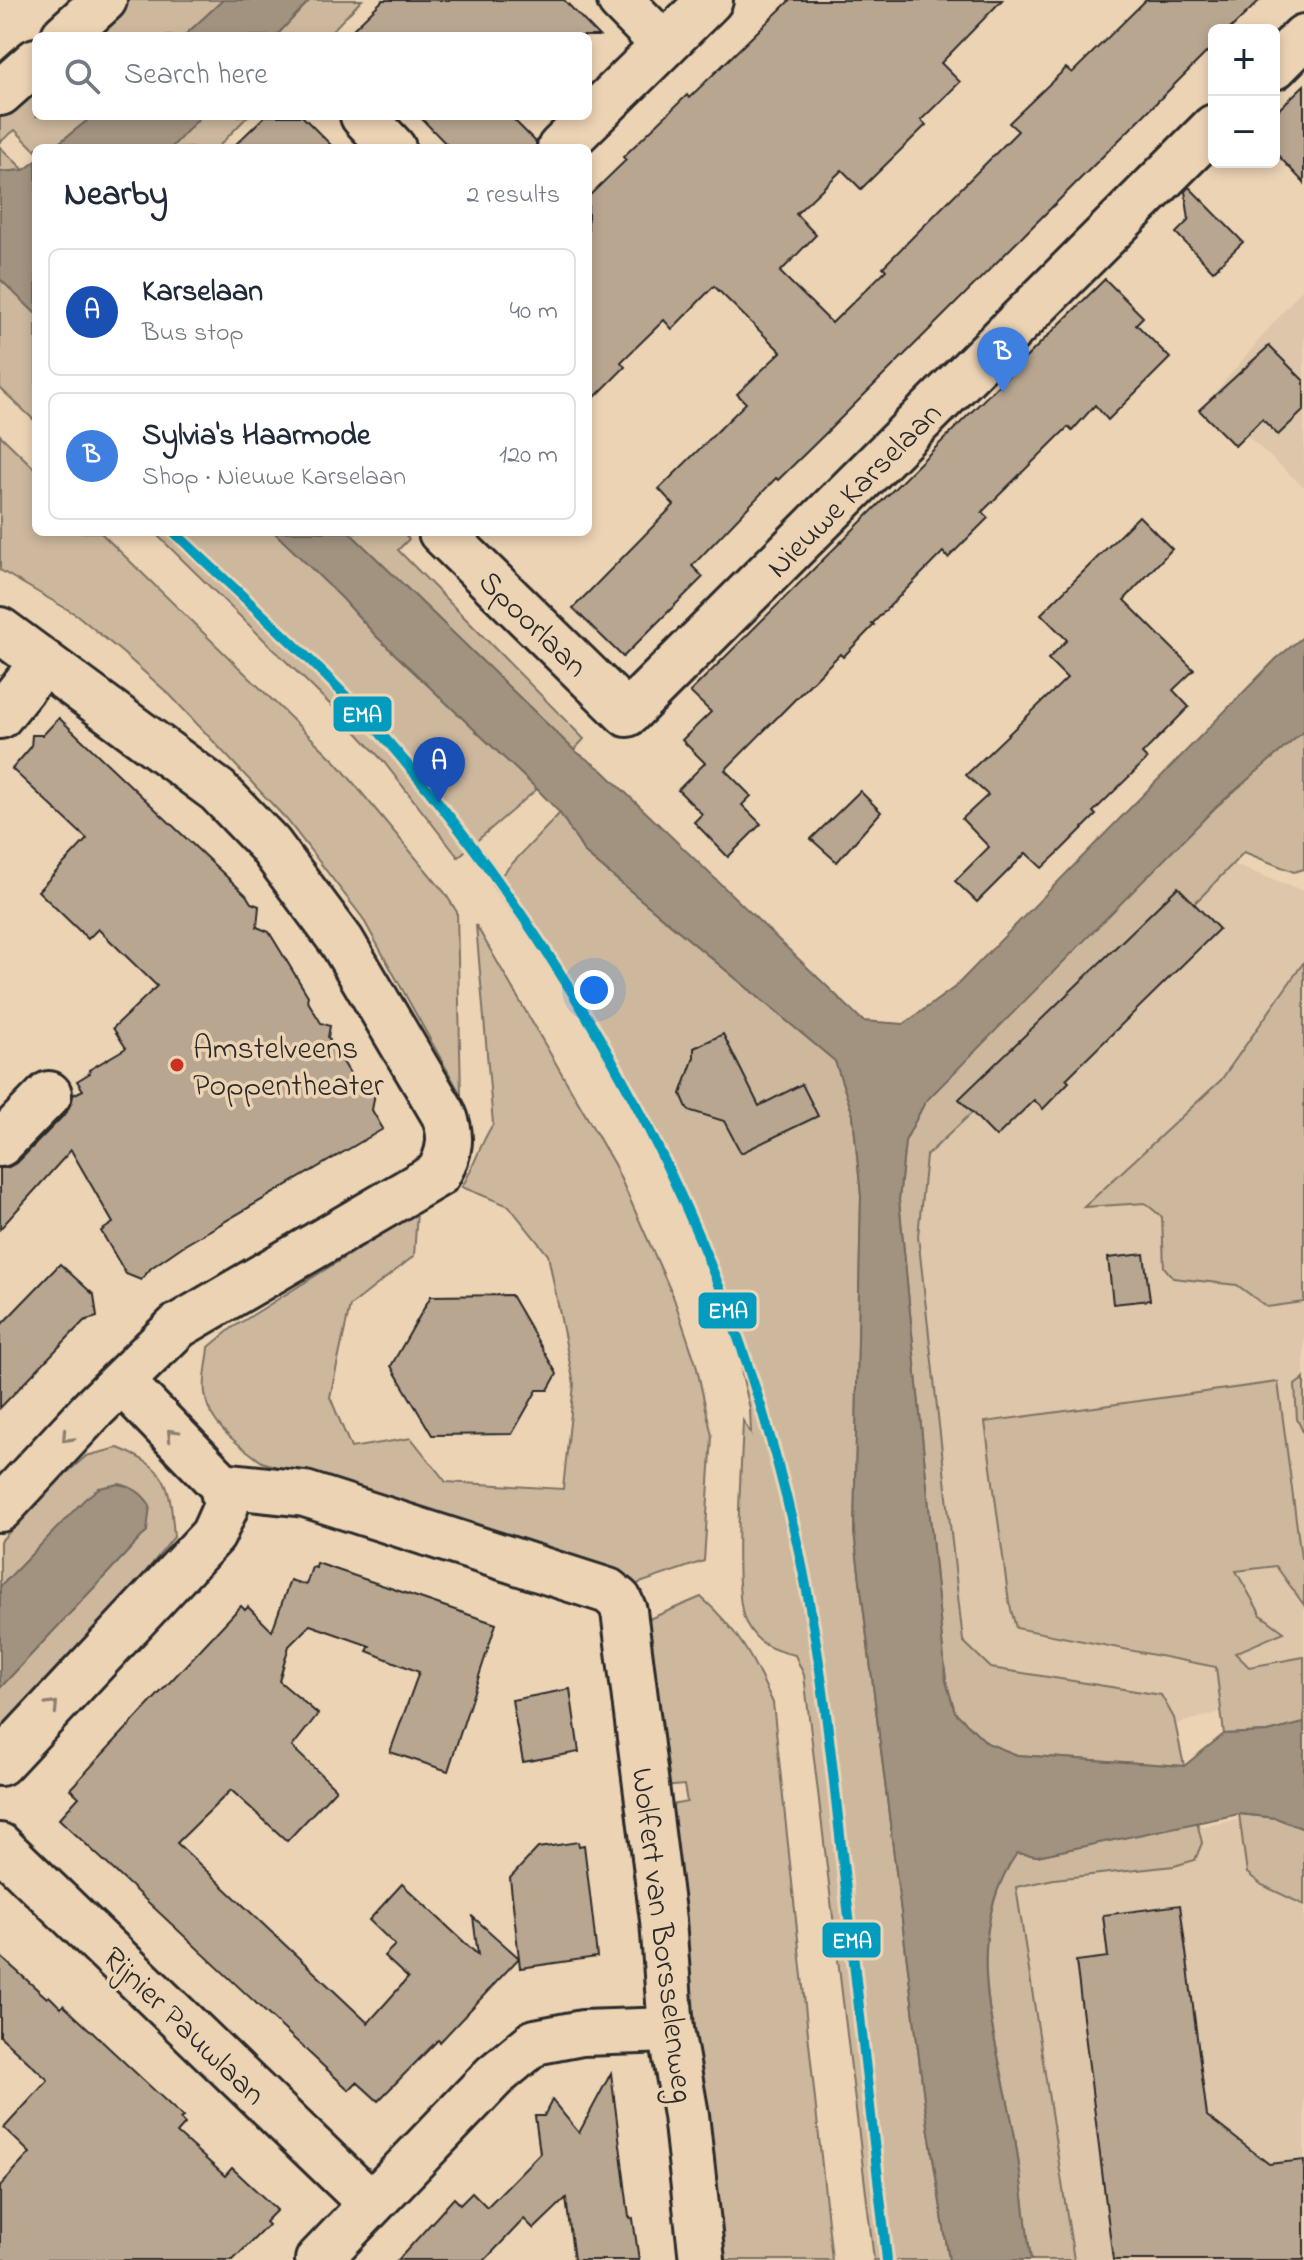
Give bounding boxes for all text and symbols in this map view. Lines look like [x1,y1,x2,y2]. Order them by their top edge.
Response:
map controls [1208,24,1280,168]
button: + [1208,24,1280,96]
search box [32,32,592,120]
icon: search [60,54,104,98]
text: Search here [124,54,268,98]
button: − [1208,96,1280,168]
text: Nearby [64,171,168,221]
text: 2 results [467,177,560,215]
text: Karselaan [142,271,263,315]
text: A [84,293,100,331]
text: 40 m [509,293,558,331]
text: Bus stop [142,315,244,353]
pin: B [977,327,1029,393]
street label: Nieuwe Karselaan [757,393,954,590]
text: Sylvia's Haarmode [142,415,370,459]
text: B [83,437,101,475]
text: 120 m [499,437,558,475]
text: Shop · Nieuwe Karselaan [142,459,406,497]
street label: Spoorlaan [466,561,597,690]
line badge: EMA [332,695,393,733]
text: EMA [342,701,382,733]
pin: A [413,737,465,803]
your location [574,970,614,1010]
place label: Amstelveens Poppentheater [193,1027,384,1111]
marker: Amstelveens Poppentheater [168,1056,186,1074]
line badge: EMA [697,1291,758,1330]
text: EMA [708,1297,748,1329]
one-way arrow [61,1428,76,1442]
one-way arrow [167,1429,181,1443]
one-way arrow [44,1701,59,1715]
street label: Wolfert van Borsselenweg [617,1765,704,2106]
line badge: EMA [821,1921,882,1959]
text: EMA [832,1927,872,1959]
street label: Rijnier Pauwlaan [90,1937,275,2118]

